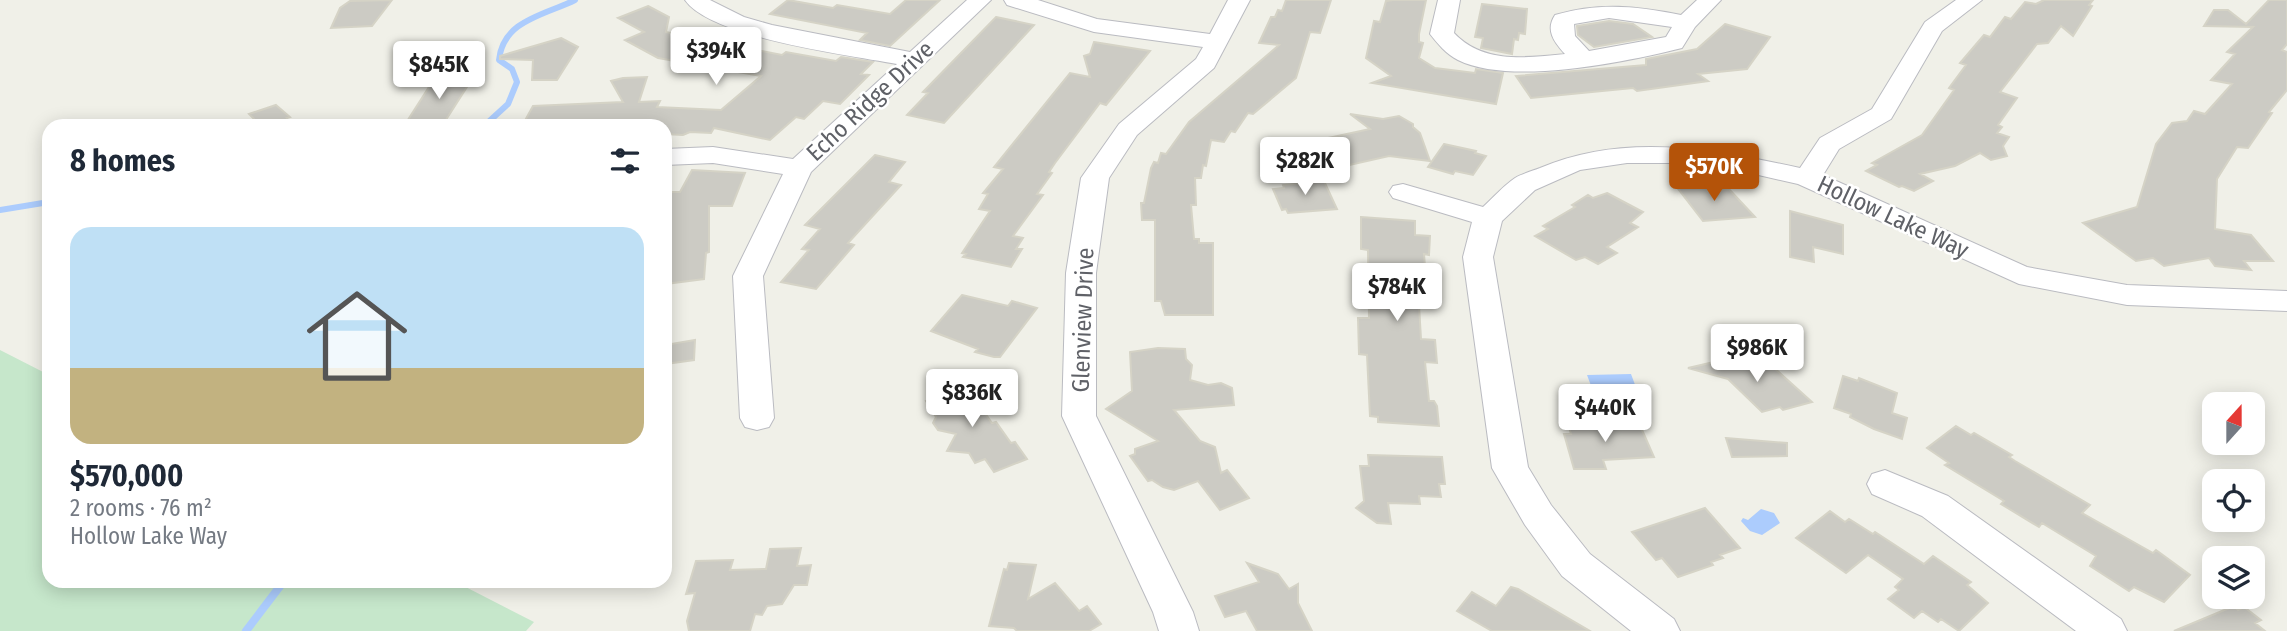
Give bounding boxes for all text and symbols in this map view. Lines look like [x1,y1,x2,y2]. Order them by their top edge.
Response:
pin: $394K [667,28,765,87]
street label: Echo Ridge Drive [801,35,939,167]
text: $394K [686,36,746,64]
pin: $845K [390,42,488,101]
text: $845K [409,50,469,78]
pin: $282K [1256,138,1354,197]
icon: filters [606,142,644,180]
text: 8 homes [70,143,175,179]
pin: $570K [1665,144,1763,203]
text: $282K [1276,146,1334,174]
text: $570K [1685,152,1743,180]
street label: Hollow Lake Way [1813,170,1973,264]
street label: Glenview Drive [1066,247,1100,393]
pin: $784K [1348,264,1446,323]
text: $784K [1368,272,1426,300]
icon: home [294,273,420,399]
pin: $986K [1708,324,1806,384]
text: $986K [1727,333,1787,361]
pin: $836K [923,370,1021,429]
text: $836K [942,378,1002,406]
pin: $440K [1556,384,1654,444]
north arrow [2202,392,2264,455]
map controls [2202,392,2265,609]
text: $440K [1574,393,1636,421]
text: $570,000 [70,458,183,494]
button: locate [2202,469,2265,532]
text: 2 rooms · 76 m² [70,494,212,522]
text: Hollow Lake Way [70,522,227,550]
button: layers [2202,546,2265,609]

